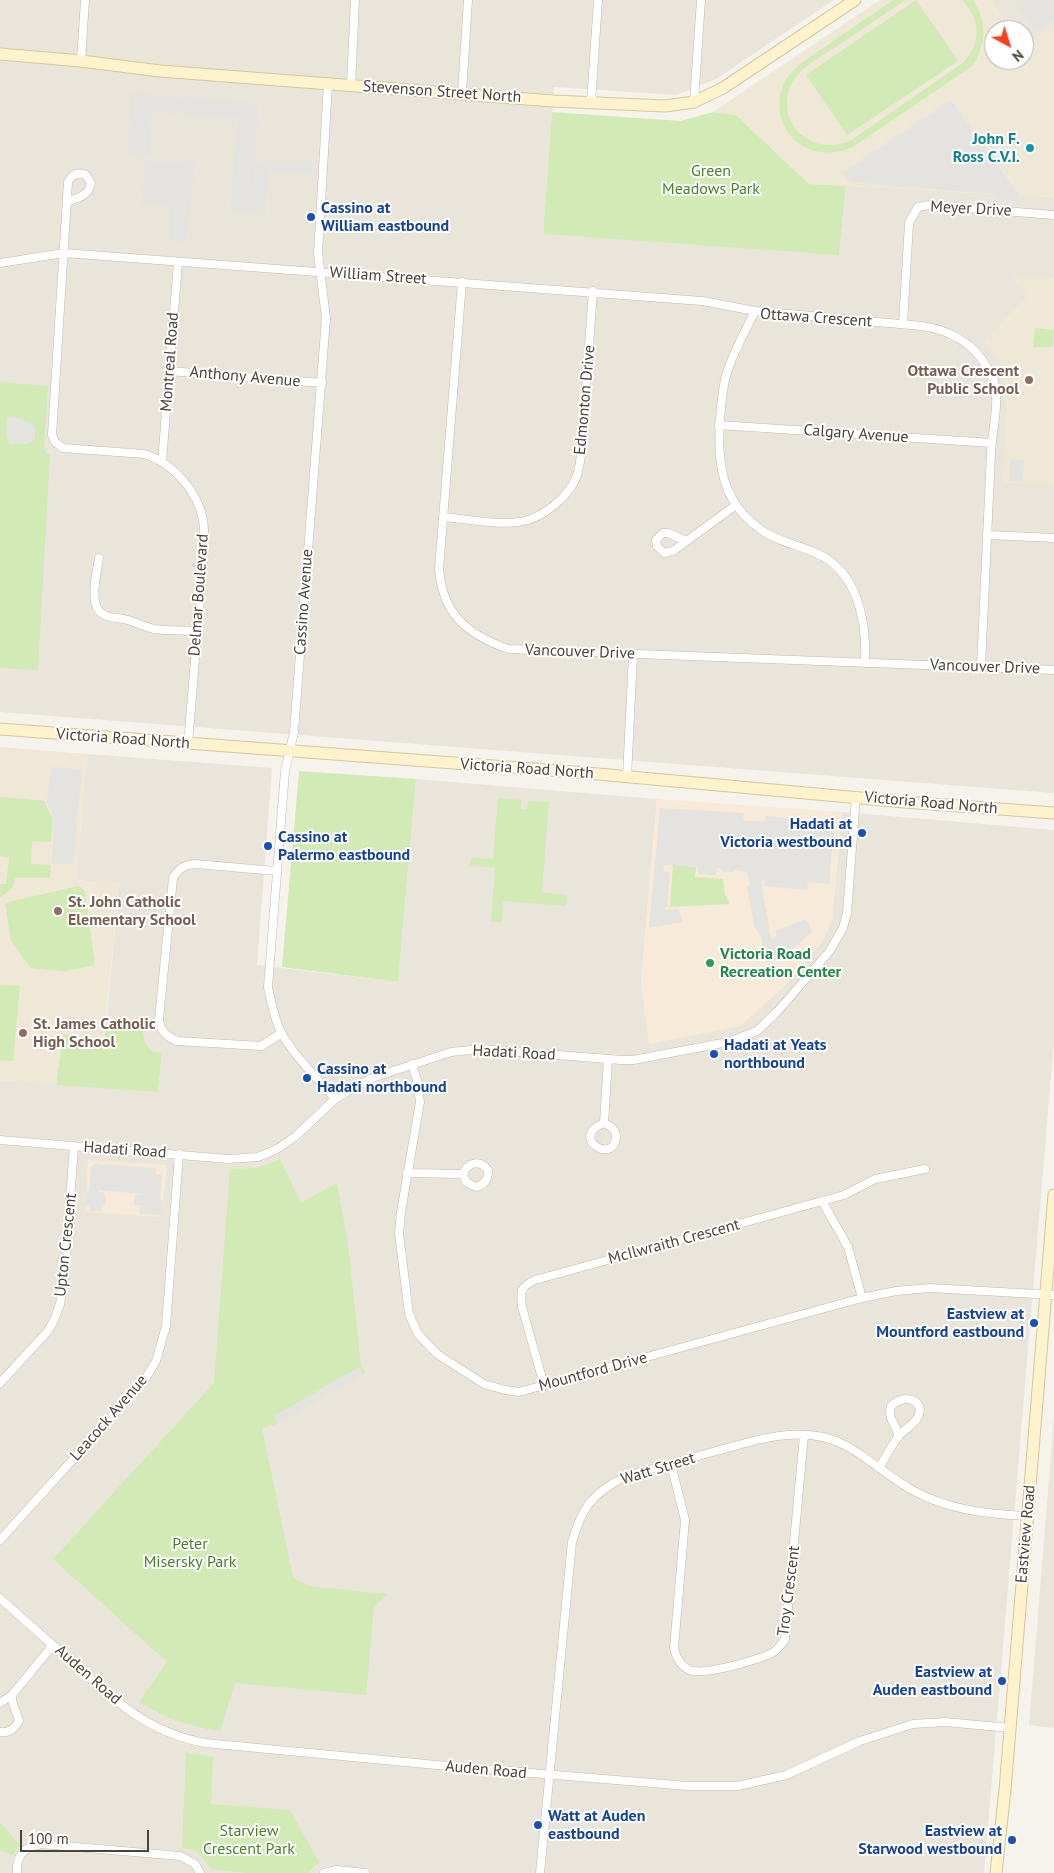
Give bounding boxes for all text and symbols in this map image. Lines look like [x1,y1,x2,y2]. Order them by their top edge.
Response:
north arrow [984,20,1034,70]
text: N [1009,46,1027,66]
street label: Stevenson Street North [362,77,522,107]
place label: John F. Ross C.V.I. [953,129,1020,167]
marker: John F. Ross C.V.I. [1024,142,1036,154]
park label: Green Meadows Park [662,161,760,199]
street label: Meyer Drive [930,197,1012,221]
place label: Cassino at William eastbound [321,198,449,236]
marker: Cassino at William eastbound [305,211,317,223]
street label: William Street [329,263,427,289]
street label: Ottawa Crescent [759,305,873,331]
street label: Montreal Road [157,312,183,412]
street label: Edmonton Drive [571,344,599,456]
place label: Ottawa Crescent Public School [907,361,1019,399]
street label: Anthony Avenue [189,363,301,391]
marker: Ottawa Crescent Public School [1023,374,1035,386]
street label: Calgary Avenue [803,421,909,447]
street label: Delmar Boulevard [185,533,213,657]
street label: Cassino Avenue [291,548,317,656]
street label: Vancouver Drive [525,640,635,664]
street label: Vancouver Drive [930,655,1040,679]
street label: Victoria Road North [56,725,190,753]
street label: Victoria Road North [460,755,594,783]
street label: Victoria Road North [863,788,999,818]
place label: Hadati at Victoria westbound [720,814,852,852]
place label: Cassino at Palermo eastbound [278,827,410,865]
marker: Hadati at Victoria westbound [856,827,868,839]
marker: Cassino at Palermo eastbound [262,840,274,852]
place label: St. John Catholic Elementary School [68,892,196,930]
marker: St. John Catholic Elementary School [52,905,64,917]
place label: Victoria Road Recreation Center [720,944,841,982]
marker: Victoria Road Recreation Center [704,957,716,969]
place label: St. James Catholic High School [33,1014,156,1052]
marker: St. James Catholic High School [17,1027,29,1039]
place label: Hadati at Yeats northbound [724,1035,827,1073]
street label: Hadati Road [472,1041,556,1065]
marker: Hadati at Yeats northbound [708,1048,720,1060]
place label: Cassino at Hadati northbound [317,1059,447,1097]
marker: Cassino at Hadati northbound [301,1072,313,1084]
street label: Hadati Road [83,1138,167,1162]
street label: Upton Crescent [51,1192,81,1298]
street label: McIlwraith Crescent [606,1215,742,1269]
place label: Eastview at Mountford eastbound [876,1304,1024,1342]
marker: Eastview at Mountford eastbound [1028,1317,1040,1329]
street label: Mountford Drive [537,1348,649,1396]
street label: Leacock Avenue [66,1371,152,1465]
street label: Watt Street [619,1449,697,1489]
street label: Eastview Road [1012,1484,1040,1584]
park label: Peter Misersky Park [144,1534,236,1572]
street label: Troy Crescent [774,1545,804,1637]
street label: Auden Road [51,1641,125,1709]
place label: Eastview at Auden eastbound [873,1662,992,1700]
marker: Eastview at Auden eastbound [996,1675,1008,1687]
street label: Auden Road [445,1757,527,1783]
place label: Watt at Auden eastbound [548,1806,645,1844]
marker: Watt at Auden eastbound [532,1819,544,1831]
scale bar [22,1820,151,1852]
park label: Starview Crescent Park [203,1821,295,1859]
place label: Eastview at Starwood westbound [858,1821,1002,1859]
text: 100 m [28,1829,69,1848]
marker: Eastview at Starwood westbound [1006,1834,1018,1846]

